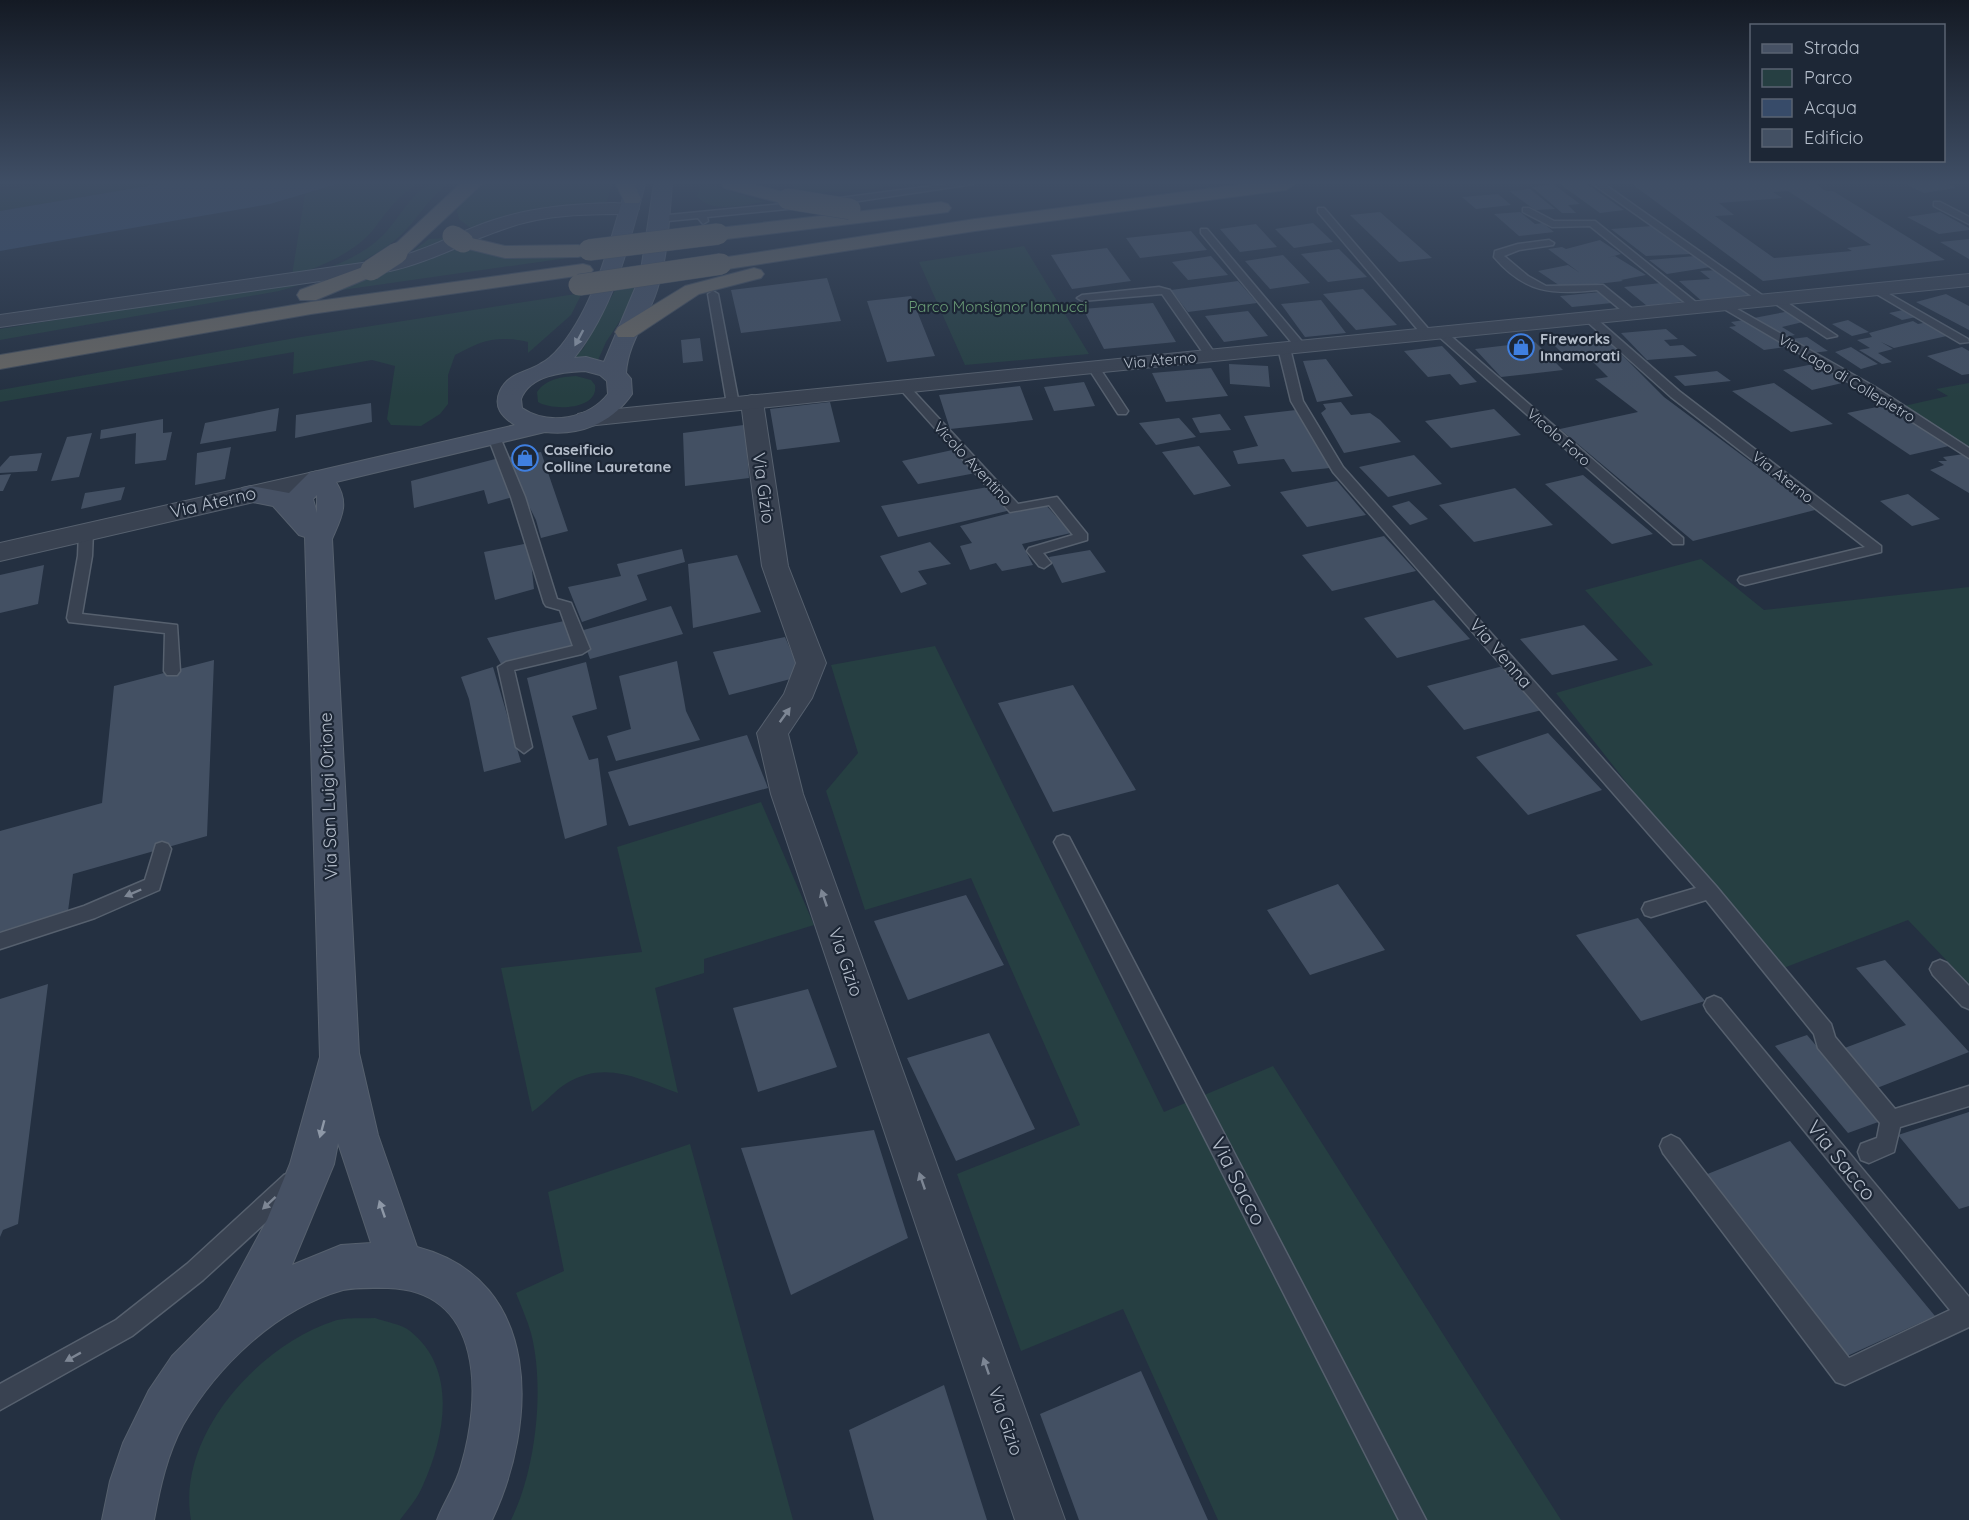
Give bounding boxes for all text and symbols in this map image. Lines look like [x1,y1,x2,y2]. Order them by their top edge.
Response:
legend [1750,24,1945,162]
text: Strada [1804,36,1860,59]
text: Parco [1804,66,1852,89]
text: Acqua [1804,96,1857,119]
text: Edificio [1804,126,1863,149]
park label: Parco Monsignor Iannucci [908,297,1088,316]
place label: Fireworks Innamorati [1540,329,1620,365]
one-way arrow [574,330,584,347]
street label: Via Lago di Collepietro [1775,330,1919,426]
shop icon: Fireworks Innamorati [1506,332,1536,362]
street label: Via Aterno [1123,347,1197,373]
street label: Vicolo Foro [1523,404,1595,470]
street label: Vicolo Aventino [930,417,1016,509]
place label: Caseificio Colline Lauretane [544,440,671,476]
shop icon: Caseificio Colline Lauretane [510,443,540,473]
street label: Via Aterno [1748,447,1818,507]
street label: Via Gizio [748,451,780,525]
street label: Via Aterno [168,481,258,523]
street label: Via Venna [1464,613,1538,693]
one-way arrow [779,708,791,724]
street label: Via San Luigi Orione [314,712,342,880]
one-way arrow [124,888,142,898]
one-way arrow [818,889,828,907]
street label: Via Gizio [824,925,868,999]
street label: Via Sacco [1802,1115,1882,1205]
one-way arrow [316,1120,326,1138]
street label: Via Sacco [1206,1132,1272,1230]
one-way arrow [917,1172,927,1190]
one-way arrow [262,1196,277,1210]
one-way arrow [376,1200,386,1218]
one-way arrow [64,1352,81,1362]
one-way arrow [981,1357,991,1375]
street label: Via Gizio [984,1384,1028,1458]

